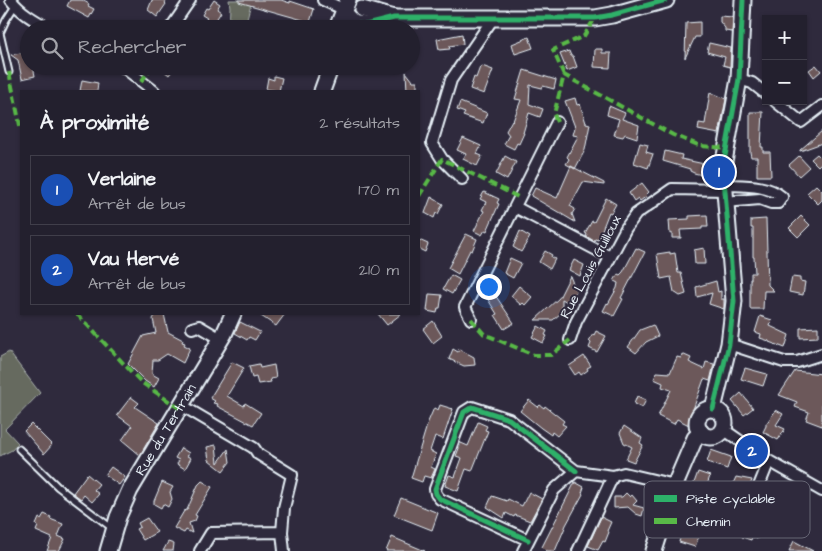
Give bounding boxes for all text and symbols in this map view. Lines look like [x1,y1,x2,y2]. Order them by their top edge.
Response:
map controls [762,15,807,105]
button: + [762,15,807,60]
search box [20,20,420,75]
icon: search [38,34,66,62]
text: Rechercher [78,34,186,61]
button: − [762,60,807,105]
text: À proximité [40,108,149,137]
text: 2 résultats [319,112,400,134]
pin: 1 [703,153,735,191]
text: Verlaine [88,166,156,193]
text: 1 [56,179,58,201]
text: 170 m [358,179,399,201]
text: Arrêt de bus [88,193,186,215]
street label: Rue Louis Guilloux [555,211,627,322]
text: Vau Hervé [88,246,179,273]
text: 2 [52,259,62,281]
text: 210 m [359,259,399,281]
text: Arrêt de bus [88,273,186,295]
your location [476,274,502,300]
street label: Rue du Tertrain [131,380,202,480]
pin: 2 [736,432,768,470]
legend [644,481,810,538]
text: Piste cyclable [686,489,776,509]
text: Chemin [686,512,730,532]

